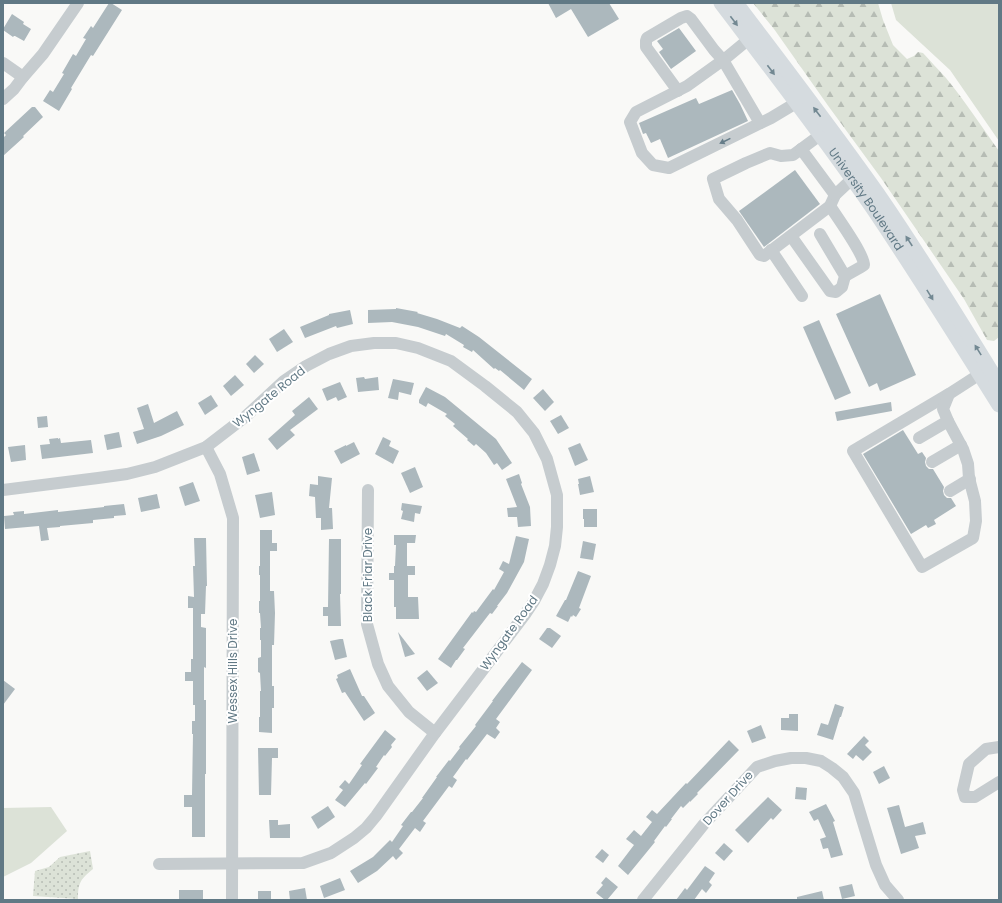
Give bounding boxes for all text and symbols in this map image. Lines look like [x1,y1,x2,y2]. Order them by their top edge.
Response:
one-way arrow [730,16,738,26]
one-way arrow [767,65,776,76]
one-way arrow [814,107,822,117]
one-way arrow [719,138,731,144]
street label: University Boulevard [825,144,908,254]
one-way arrow [905,235,913,246]
one-way arrow [926,290,934,300]
one-way arrow [975,345,982,356]
street label: Wyngate Road [229,362,308,431]
street label: Black Friar Drive [359,528,376,622]
street label: Wyngate Road [476,592,542,674]
street label: Wessex Hills Drive [224,619,241,723]
street label: Dover Drive [699,767,757,829]

